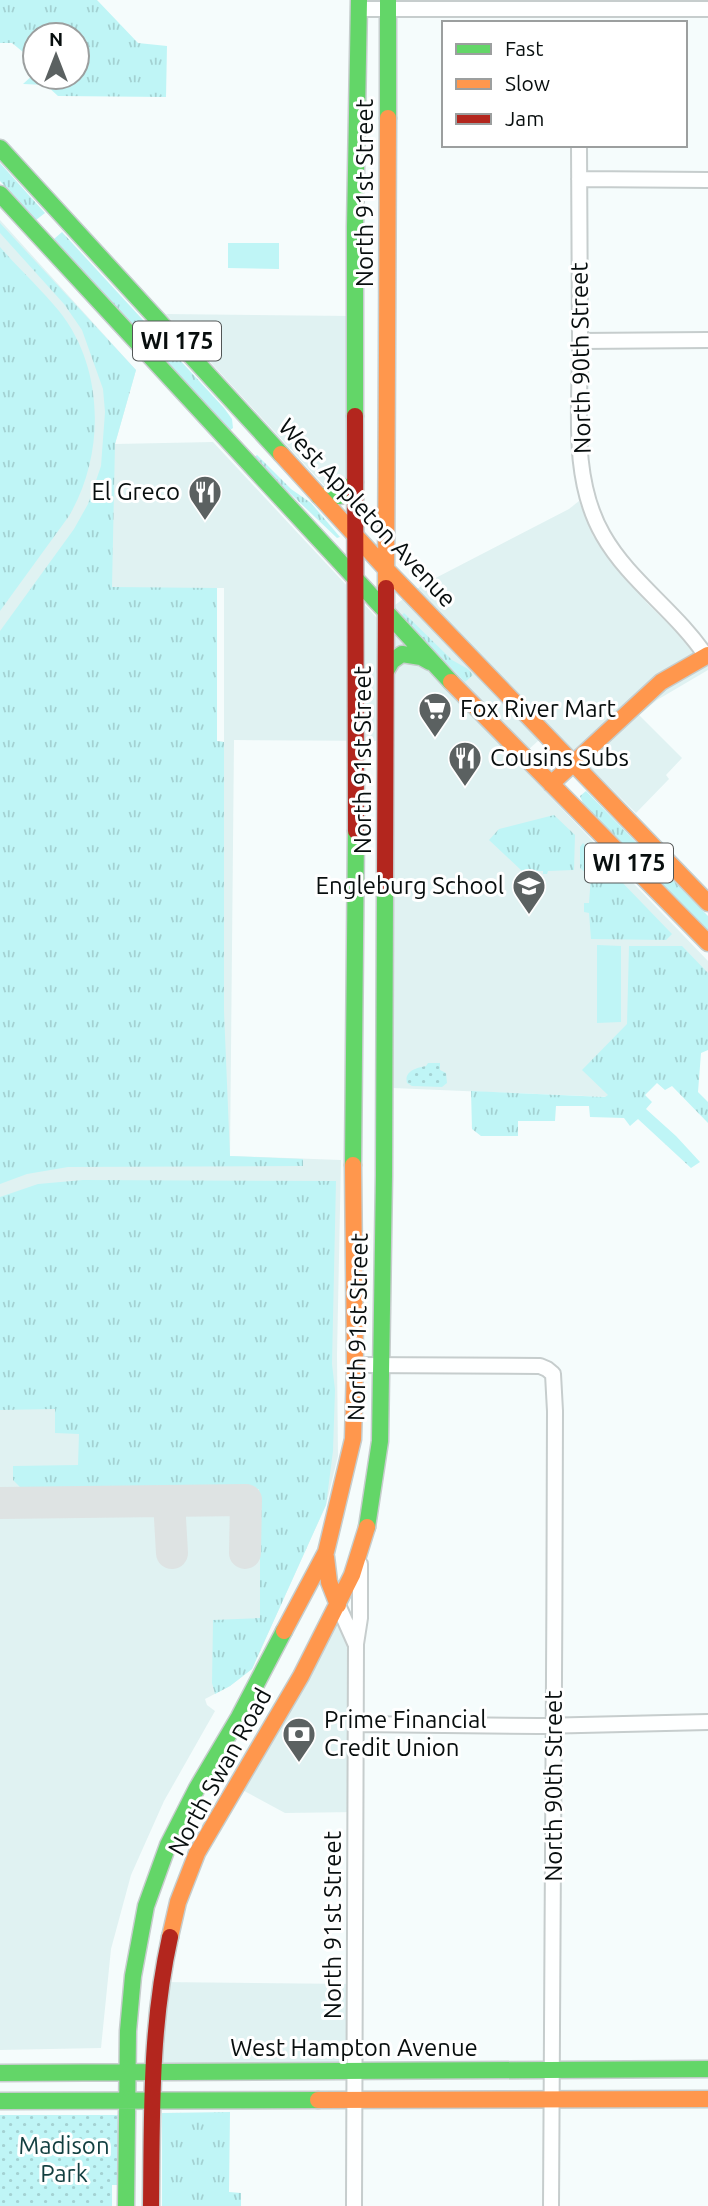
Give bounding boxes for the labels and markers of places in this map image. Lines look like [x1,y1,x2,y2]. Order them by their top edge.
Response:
restaurant icon: El Greco [186,473,224,522]
place label: El Greco [91,478,180,505]
supermarket icon: Fox River Mart [416,690,454,739]
place label: Fox River Mart [460,695,617,722]
restaurant icon: Cousins Subs [446,739,484,788]
place label: Cousins Subs [490,744,629,771]
school or university icon: Engleburg School [510,867,548,916]
place label: Engleburg School [316,872,504,899]
place label: Prime Financial Credit Union [324,1706,487,1761]
bank icon: Prime Financial Credit Union [280,1715,318,1764]

